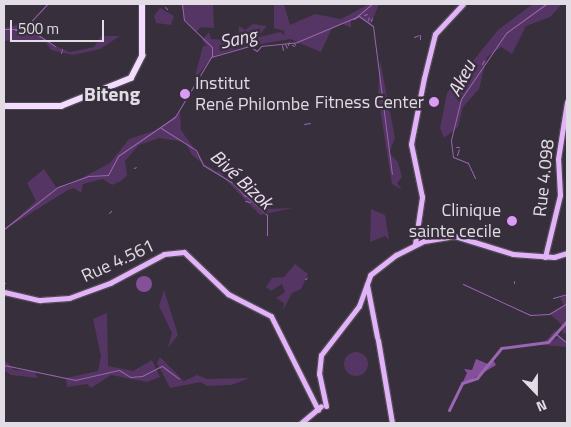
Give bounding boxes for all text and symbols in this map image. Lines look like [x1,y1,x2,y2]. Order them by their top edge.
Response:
scale bar [12,10,106,42]
text: 500 m [18,17,59,40]
water label: Sang [217,23,259,53]
water label: Akeu [442,56,480,100]
place label: Institut René Philombe [195,73,309,116]
district label: Biteng [84,81,140,105]
marker: Institut René Philombe [179,88,191,100]
place label: Fitness Center [315,91,424,113]
marker: Fitness Center [428,96,440,108]
street label: Rue 4.098 [529,138,559,218]
water label: Bivé Bizok [206,144,278,214]
place label: Clinique sainte cecile [409,200,501,242]
marker: Clinique sainte cecile [505,214,519,228]
street label: Rue 4.561 [78,235,158,287]
north arrow [511,367,561,417]
text: N [533,395,550,418]

